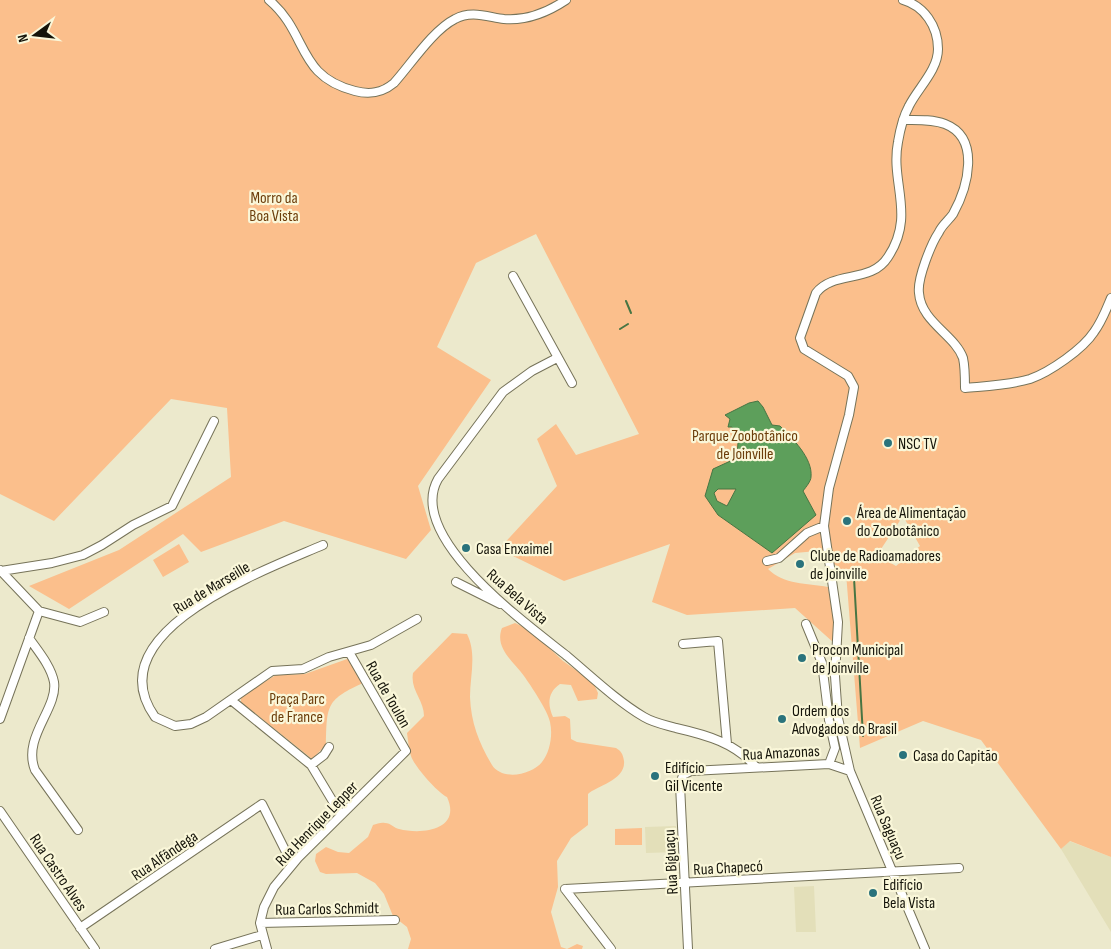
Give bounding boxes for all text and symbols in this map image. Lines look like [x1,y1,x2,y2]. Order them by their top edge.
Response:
north arrow [10,10,60,60]
text: N [14,32,32,44]
park label: Morro da Boa Vista [249,189,299,226]
park label: Parque Zoobotânico de Joinville [692,427,798,464]
place label: NSC TV [898,435,938,454]
marker: NSC TV [882,437,894,449]
place label: Área de Alimentação do Zoobotânico [856,504,966,541]
marker: Área de Alimentação do Zoobotânico [841,515,853,527]
place label: Casa Enxaimel [476,540,552,559]
marker: Casa Enxaimel [460,542,472,554]
place label: Clube de Radioamadores de Joinville [810,547,941,584]
street label: Rua de Marseille [170,558,254,619]
marker: Clube de Radioamadores de Joinville [794,558,806,570]
street label: Rua Bela Vista [483,565,552,629]
place label: Procon Municipal de Joinville [812,641,903,678]
marker: Procon Municipal de Joinville [796,652,808,664]
street label: Rua de Toulon [361,658,414,731]
park label: Praça Parc de France [269,690,325,727]
place label: Ordem dos Advogados do Brasil [791,702,897,739]
marker: Ordem dos Advogados do Brasil [776,713,788,725]
street label: Rua Amazonas [742,742,820,765]
place label: Casa do Capitão [913,747,998,766]
marker: Casa do Capitão [897,749,909,761]
place label: Edifício Gil Vicente [665,759,723,796]
marker: Edifício Gil Vicente [649,770,661,782]
street label: Rua Henrique Lepper [272,777,363,870]
street label: Rua Saguaçu [866,793,910,863]
street label: Rua Alfândega [128,827,202,885]
street label: Rua Biguaçu [660,829,683,895]
street label: Rua Castro Alves [25,831,91,915]
street label: Rua Chapecó [693,857,763,880]
place label: Edifício Bela Vista [883,876,935,913]
marker: Edifício Bela Vista [867,887,879,899]
street label: Rua Carlos Schmidt [275,899,379,920]

